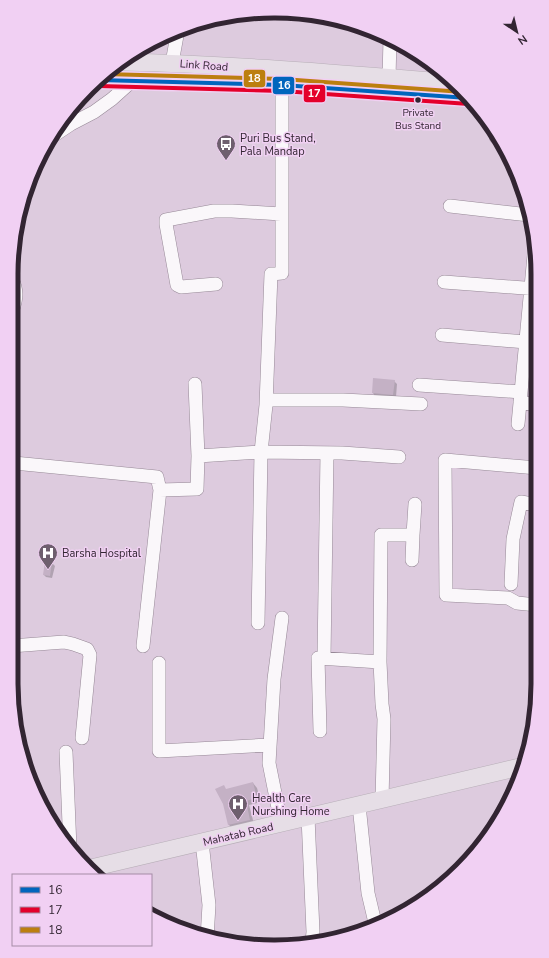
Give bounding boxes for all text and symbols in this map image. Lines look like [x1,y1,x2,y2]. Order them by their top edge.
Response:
north arrow [497,12,537,52]
text: N [515,31,530,48]
street label: Link Road [179,56,229,75]
line badge: 18 [243,69,266,88]
text: 18 [247,71,261,86]
line badge: 16 [272,76,295,95]
text: 16 [277,78,291,93]
line badge: 17 [303,84,326,103]
text: 17 [307,86,321,101]
marker: Private Bus Stand [413,95,423,105]
place label: Private Bus Stand [395,106,441,133]
place label: Puri Bus Stand, Pala Mandap [240,131,316,159]
bus stop icon: Puri Bus Stand, Pala Mandap [215,133,237,161]
hospital icon: Barsha Hospital [37,542,59,570]
place label: Barsha Hospital [62,546,142,561]
place label: Health Care Nurshing Home [252,791,330,819]
hospital icon: Health Care Nurshing Home [227,793,249,821]
street label: Mahatab Road [201,819,275,850]
legend [12,874,152,946]
text: 16 [48,882,62,898]
text: 17 [48,902,62,918]
text: 18 [48,922,62,938]

